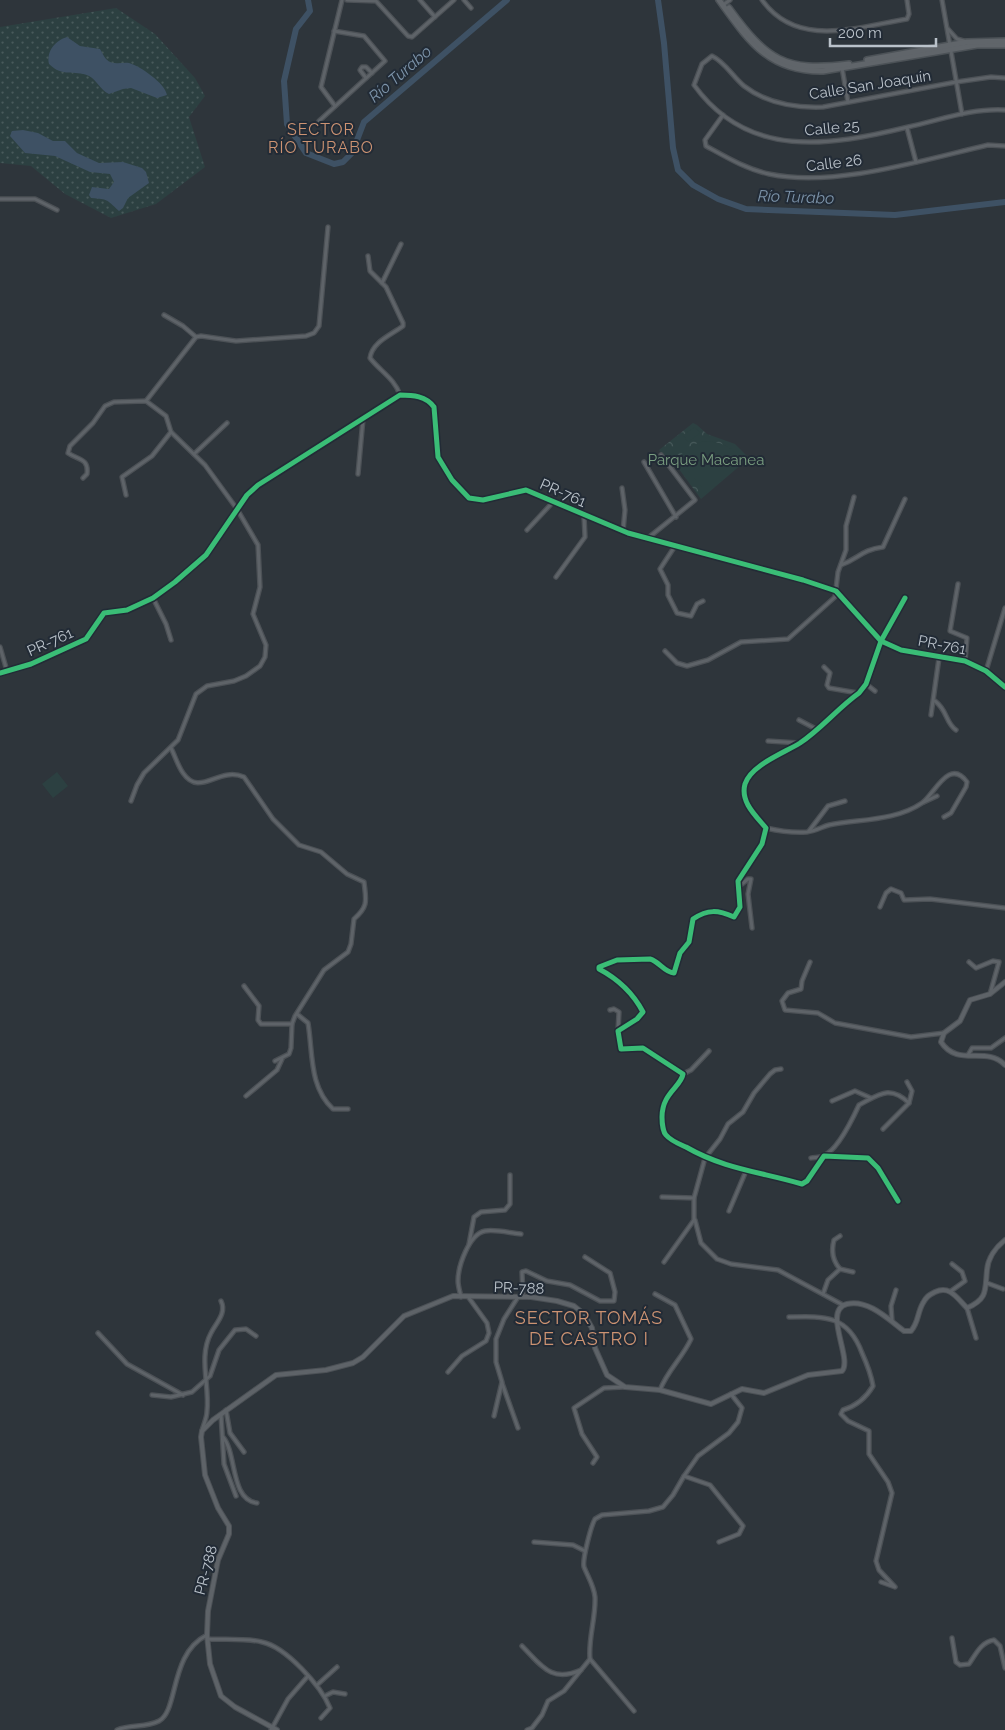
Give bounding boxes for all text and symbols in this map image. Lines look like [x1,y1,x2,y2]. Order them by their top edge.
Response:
scale bar [830,15,936,47]
text: 200 m [838,24,882,42]
water label: Río Turabo [365,42,435,106]
street label: Calle San Joaquín [808,66,932,104]
street label: Calle 25 [804,116,860,140]
district label: SECTOR RÍO TURABO [268,120,374,157]
street label: Calle 26 [805,151,863,175]
water label: Río Turabo [757,186,835,208]
park label: Parque Macanea [648,451,764,469]
street label: PR-761 [537,475,589,511]
street label: PR-761 [24,624,76,660]
street label: PR-761 [917,632,968,659]
street label: PR-788 [493,1278,545,1298]
district label: SECTOR TOMÁS DE CASTRO I [515,1306,663,1349]
street label: PR-788 [191,1543,221,1597]

